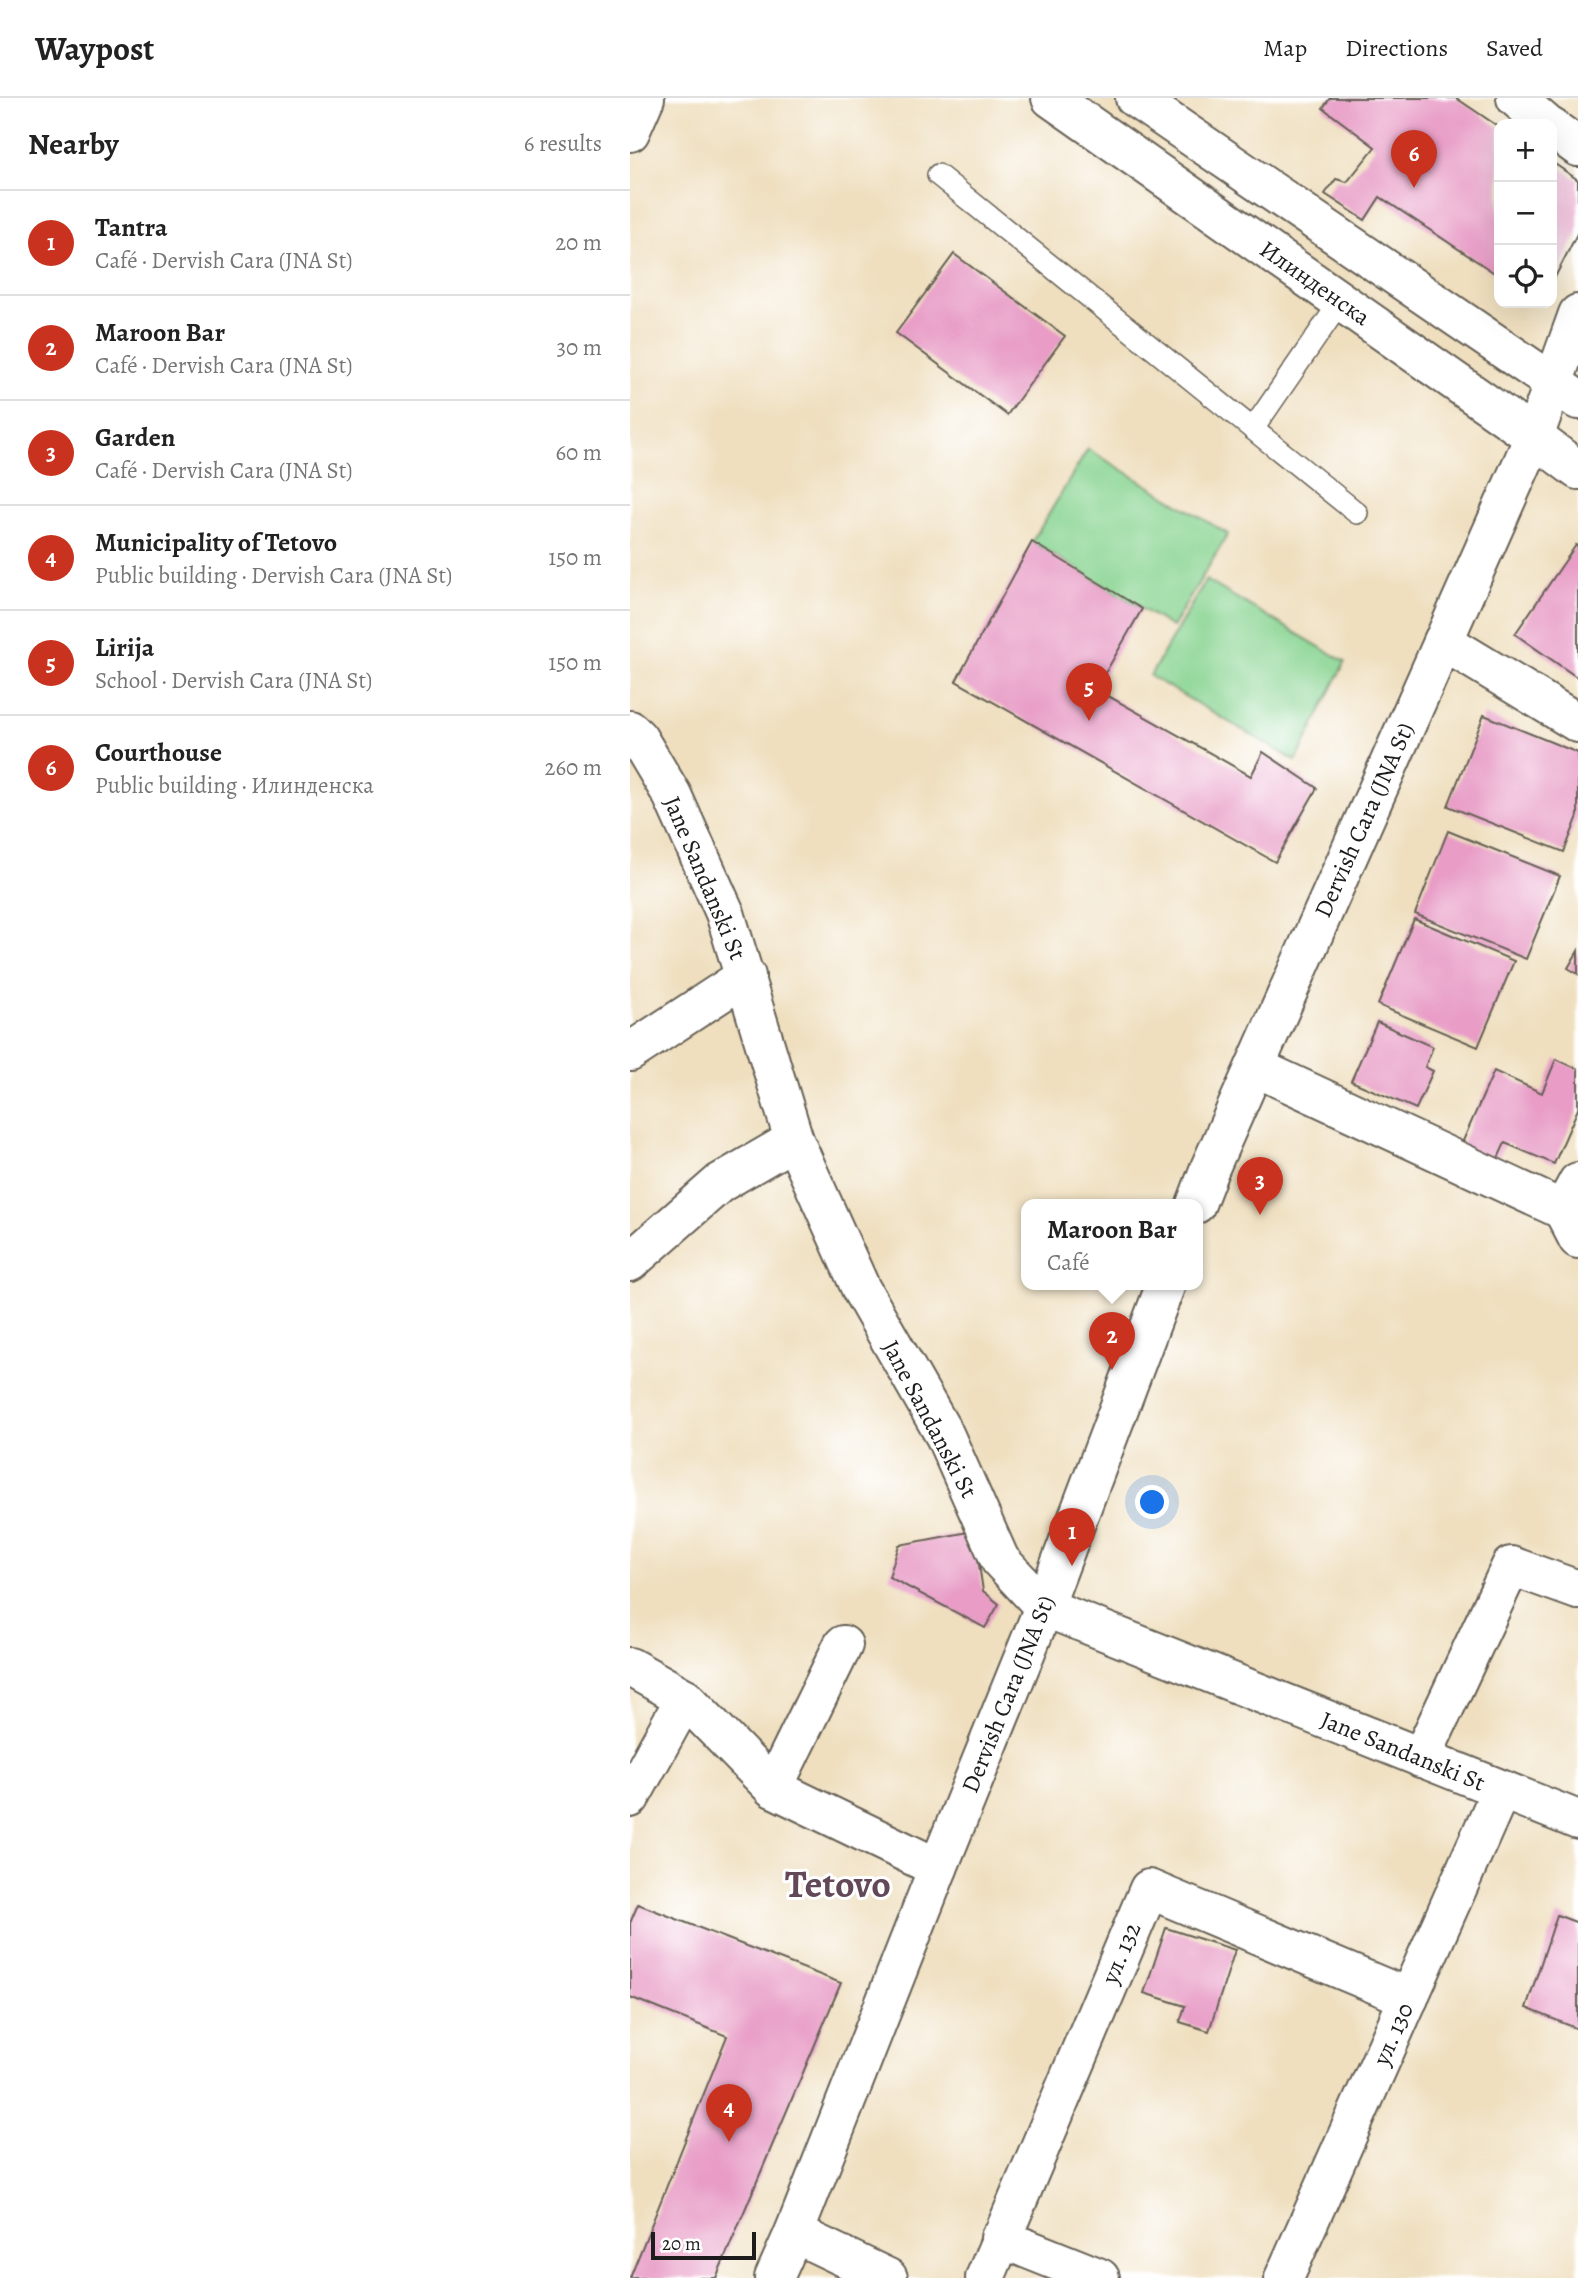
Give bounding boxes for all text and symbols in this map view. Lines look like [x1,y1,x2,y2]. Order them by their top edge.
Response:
text: Waypost [35,26,154,71]
text: Map [1263,32,1307,64]
text: Directions [1345,32,1448,64]
text: Saved [1486,32,1543,64]
map controls [1494,119,1557,308]
button: + [1494,119,1557,182]
text: Nearby [28,124,119,164]
text: 6 results [524,128,602,159]
pin: 6 [1391,130,1437,188]
button: − [1494,182,1557,245]
text: Tantra [95,210,168,245]
text: 1 [47,227,55,258]
text: 20 m [555,227,602,258]
street label: Илинденска [1253,233,1377,333]
text: Café · Dervish Cara (JNA St) [95,245,353,276]
button: locate [1494,245,1557,308]
text: Maroon Bar [95,315,225,350]
text: 2 [45,332,57,363]
text: 30 m [556,332,602,363]
text: Café · Dervish Cara (JNA St) [95,350,353,381]
text: Garden [95,420,175,455]
text: 3 [46,437,56,468]
text: 60 m [555,437,602,468]
text: Café · Dervish Cara (JNA St) [95,455,353,486]
text: Municipality of Tetovo [95,525,337,560]
text: 4 [46,542,56,573]
text: 150 m [548,542,602,573]
text: Public building · Dervish Cara (JNA St) [95,560,452,591]
text: Lirija [95,630,154,665]
text: 5 [46,647,56,678]
text: 150 m [548,647,602,678]
pin: 5 [1066,663,1112,721]
text: School · Dervish Cara (JNA St) [95,665,372,696]
street label: Dervish Cara (JNA St) [1307,718,1421,922]
text: Courthouse [95,735,222,770]
text: 6 [46,752,56,783]
text: 260 m [544,752,602,783]
text: Public building · Илинденска [95,770,374,801]
street label: Jane Sandanski St [656,791,754,965]
pin: 3 [1237,1157,1283,1215]
popup [1021,1199,1203,1290]
text: Maroon Bar [1047,1212,1177,1247]
text: Café [1047,1247,1090,1278]
pin: 2 [1089,1312,1135,1370]
street label: Jane Sandanski St [875,1334,985,1504]
your location [1135,1485,1169,1519]
pin: 1 [1049,1508,1095,1566]
street label: Dervish Cara (JNA St) [954,1591,1062,1797]
street label: Jane Sandanski St [1316,1703,1490,1799]
district label: Tetovo [785,1858,891,1910]
street label: ул. 132 [1093,1917,1148,1990]
street label: ул. 130 [1365,1998,1421,2071]
pin: 4 [706,2084,752,2142]
scale bar [651,2229,756,2261]
text: 20 m [662,2231,701,2257]

